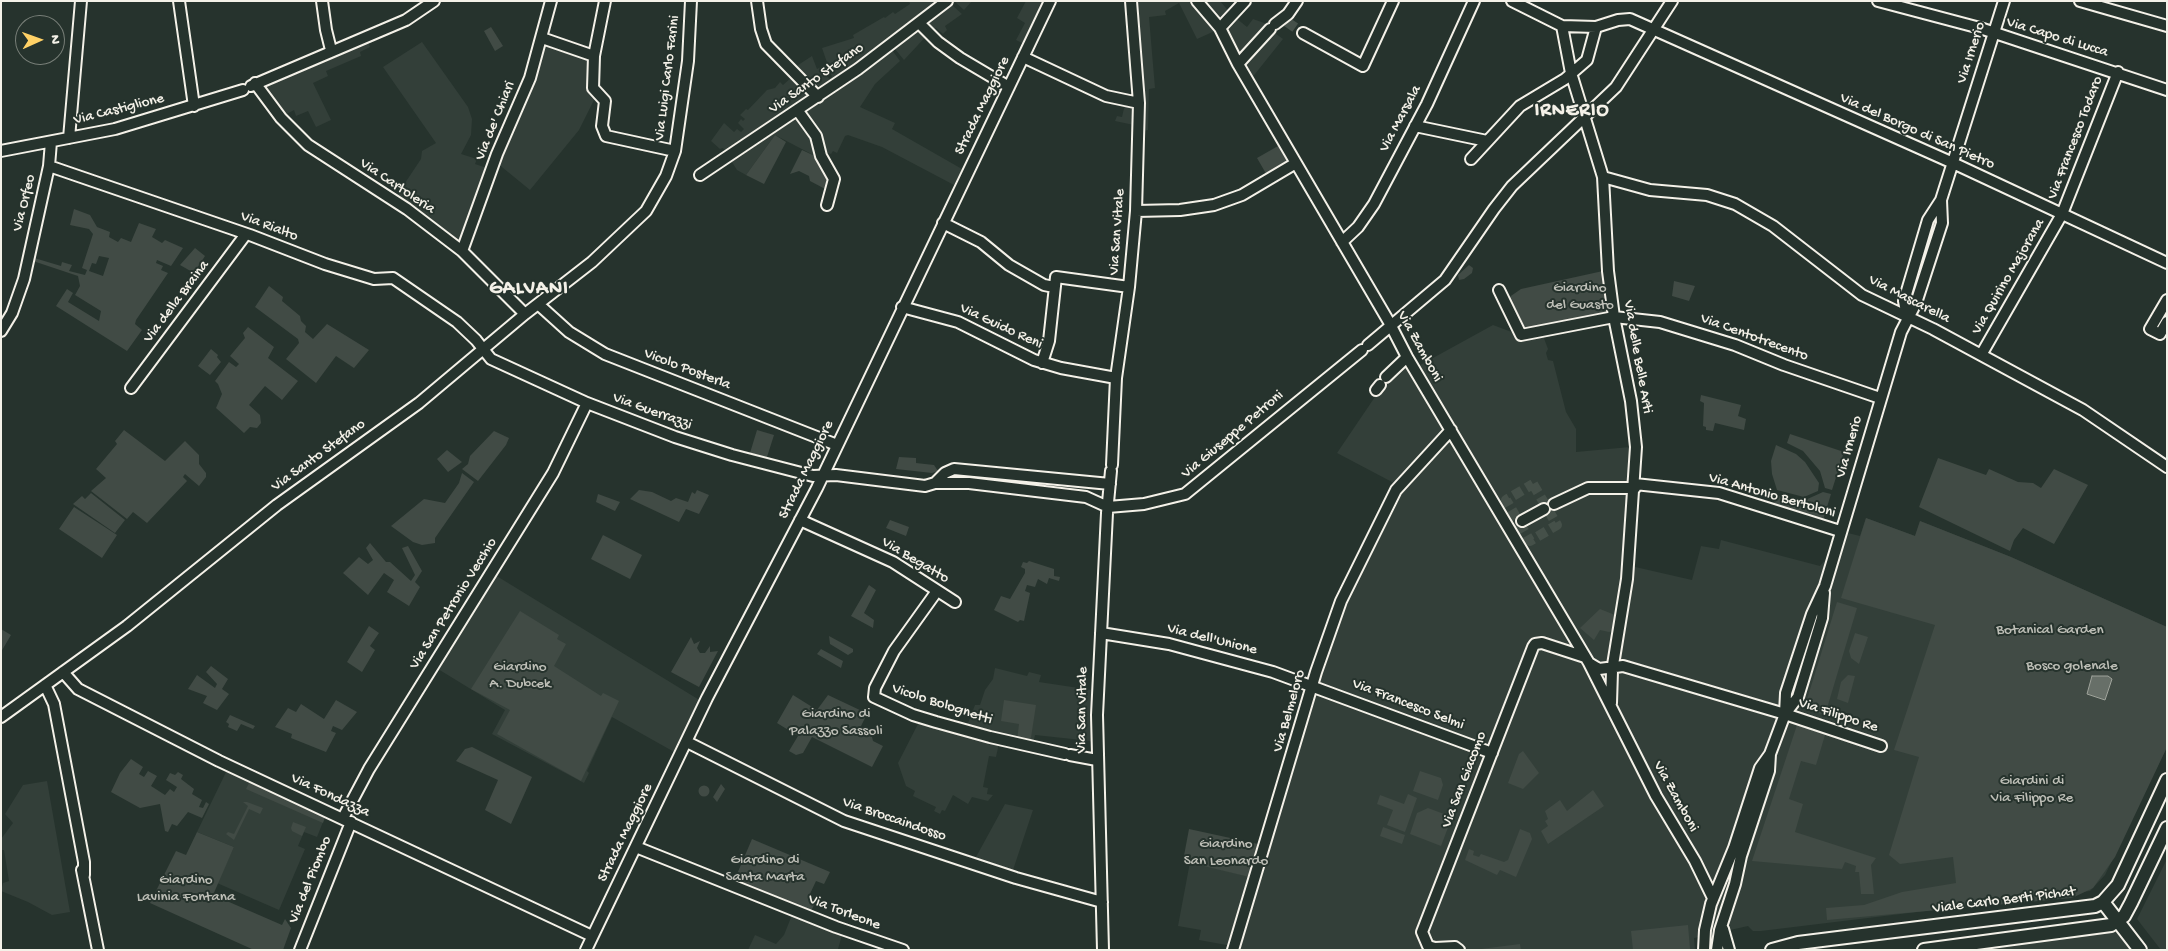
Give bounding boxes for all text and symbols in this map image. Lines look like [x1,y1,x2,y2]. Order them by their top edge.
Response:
street label: Via Luigi Carlo Farini [651,14,685,142]
street label: Via Capo di Lucca [2004,14,2110,62]
north arrow [15,15,65,65]
street label: Via Irnerio [1954,20,1990,86]
text: N [46,35,63,44]
street label: Via Santo Stefano [766,40,868,118]
street label: Strada Maggiore [951,54,1015,158]
street label: Via Francesco Todaro [2044,74,2108,202]
street label: Via de' Chiari [472,79,520,163]
street label: Via Marsala [1376,83,1426,155]
street label: Via Castiglione [72,90,166,130]
street label: Via del Borgo di San Pietro [1837,90,1997,174]
district label: IRNERIO [1534,100,1610,124]
street label: Via Cartoleria [356,155,438,219]
street label: Via Orfeo [9,173,41,233]
street label: Via San Vitale [1106,188,1130,276]
street label: Via Rialto [238,208,300,246]
street label: Via Quirino Majorana [1968,216,2050,338]
street label: Via della Braina [140,257,214,347]
street label: Via Mascarella [1865,272,1953,328]
district label: GALVANI [488,278,570,302]
park label: Giardino del Guasto [1546,280,1614,315]
street label: Via delle Belle Arti [1618,299,1656,415]
street label: Via Guido Reni [957,300,1045,354]
street label: Via Zamboni [1392,308,1446,386]
street label: Via Centotrecento [1698,310,1810,366]
street label: Vicolo Posterla [641,345,733,395]
street label: Via Giuseppe Petroni [1178,387,1288,483]
street label: Via Guerrazzi [610,389,694,435]
street label: Via Irnerio [1833,414,1867,480]
street label: Via Santo Stefano [268,416,370,496]
street label: Strada Maggiore [775,418,839,522]
street label: Via Antonio Bertoloni [1706,469,1838,523]
street label: Via Begatto [878,534,952,588]
street label: Via San Petronio Vecchio [406,535,502,673]
street label: Via dell'Unione [1165,620,1259,660]
park label: Botanical Garden [1996,622,2104,640]
park label: Bosco golenale [2026,658,2118,676]
park label: Giardino A. Dubcek [489,659,551,694]
street label: Via San Vitale [1073,667,1093,753]
street label: Via Belmeloro [1270,668,1310,754]
street label: Via Francesco Selmi [1349,675,1467,735]
street label: Vicolo Bolognetti [889,680,995,730]
street label: Via Filippo Re [1796,695,1880,737]
park label: Giardino di Palazzo Sassoli [789,706,883,741]
street label: Via San Giacomo [1438,729,1492,831]
street label: Via Zamboni [1648,758,1702,836]
street label: Via Fondazza [288,770,372,822]
park label: Giardini di Via Filippo Re [1991,773,2073,808]
street label: Strada Maggiore [594,781,658,885]
street label: Via Broccaindosso [840,794,948,846]
street label: Via del Piombo [285,834,337,926]
park label: Giardino San Leonardo [1184,836,1268,871]
park label: Giardino di Santa Marta [726,852,804,887]
park label: Giardino Lavinia Fontana [137,872,235,907]
street label: Viale Carlo Berti Pichat [1932,883,2076,919]
street label: Via Torleone [805,891,883,935]

